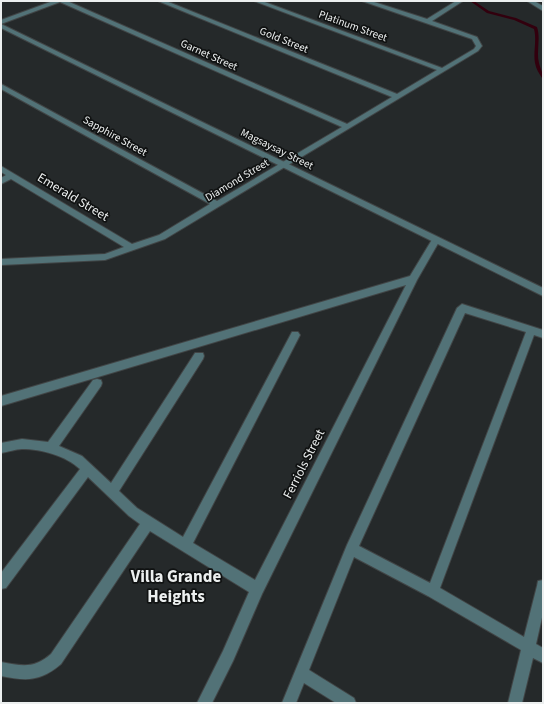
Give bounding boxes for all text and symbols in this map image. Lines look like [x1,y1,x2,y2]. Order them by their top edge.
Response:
street label: Platinum Street [317,7,390,45]
street label: Gold Street [257,23,311,57]
street label: Garnet Street [178,36,240,74]
street label: Sapphire Street [80,112,150,160]
street label: Magsaysay Street [238,125,316,173]
street label: Diamond Street [202,155,272,205]
street label: Emerald Street [34,169,113,226]
street label: Ferriols Street [279,426,330,502]
district label: Villa Grande Heights [130,565,221,609]

